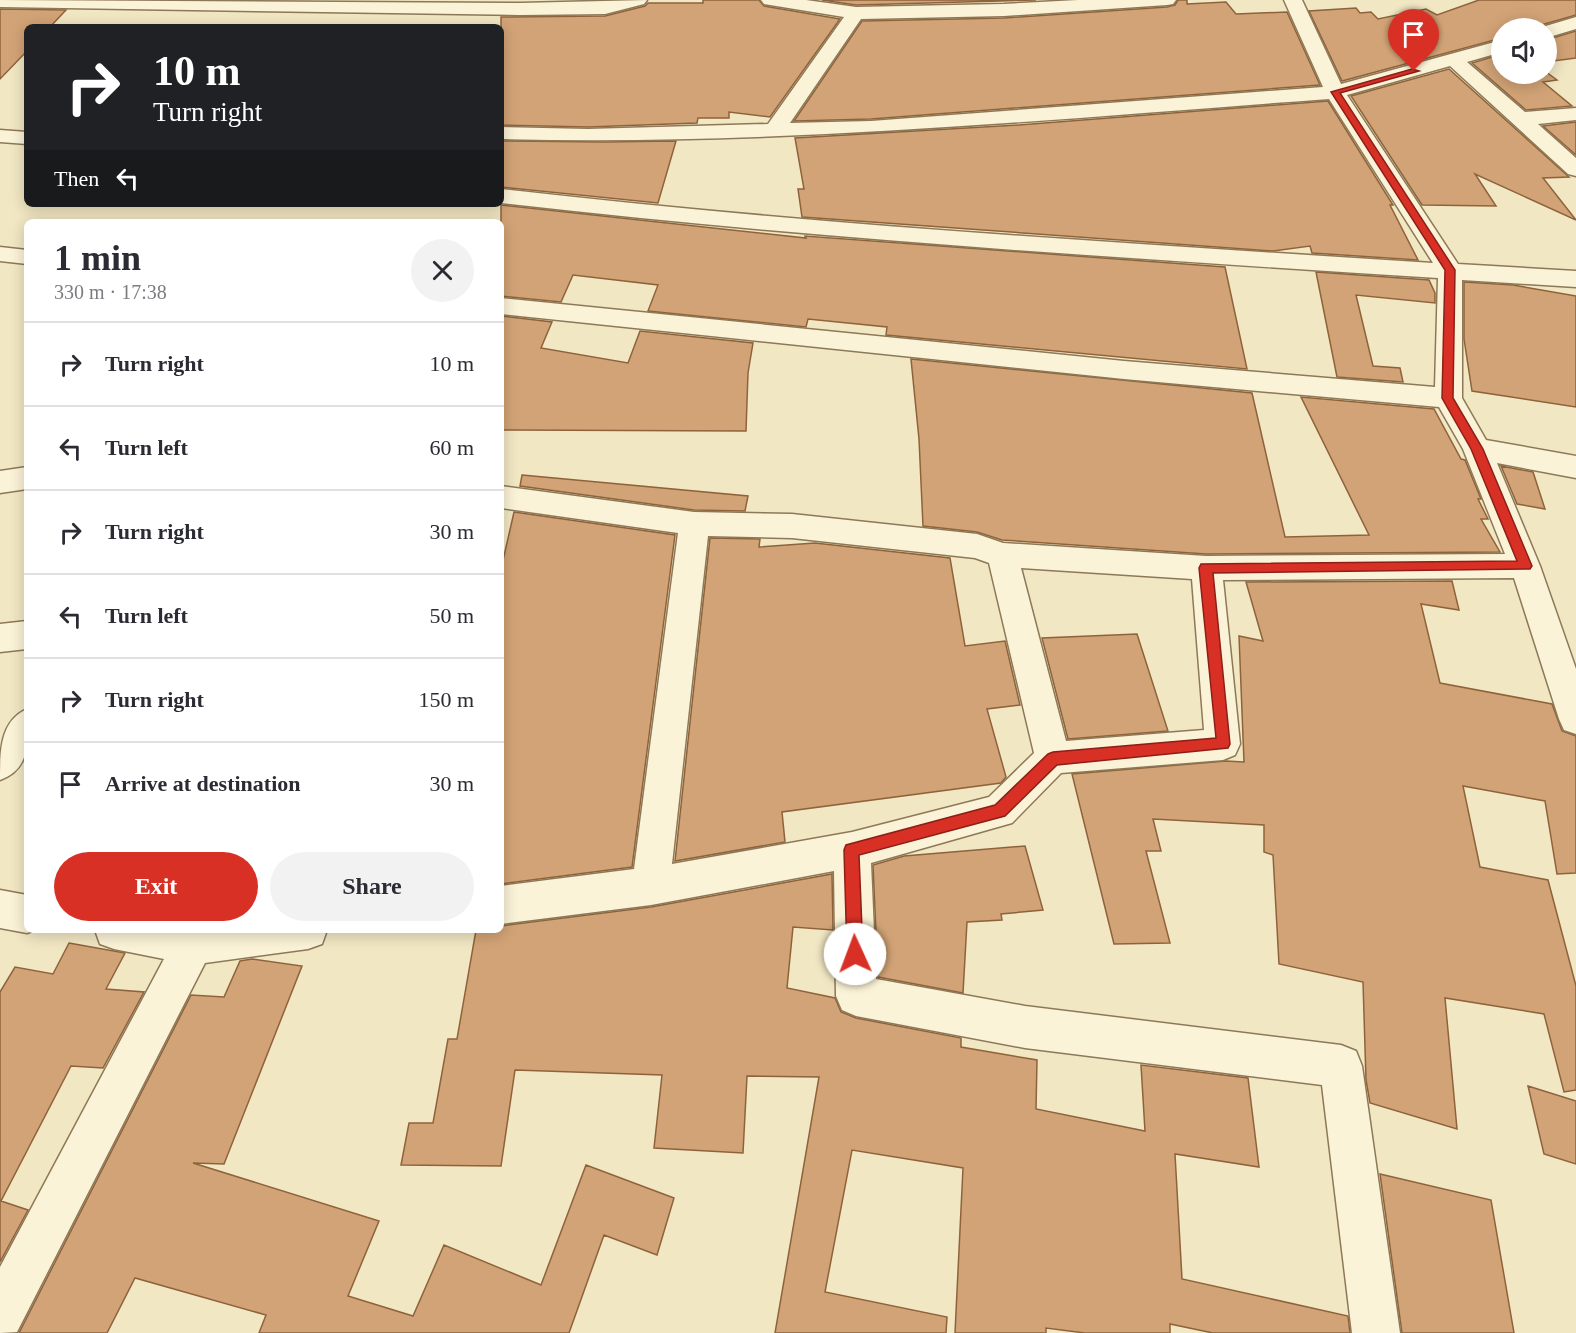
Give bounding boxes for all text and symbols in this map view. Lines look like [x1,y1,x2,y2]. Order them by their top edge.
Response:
pin [1388,9,1439,71]
icon: arrive [1397,18,1430,51]
map controls [1491,18,1557,84]
button: sound [1491,18,1557,84]
icon: right [54,48,132,126]
text: 10 m [153,48,241,94]
text: Turn right [153,97,262,127]
icon: left [111,162,144,195]
text: Then [54,166,99,191]
text: 1 min [54,238,141,278]
button: close [411,239,474,302]
text: 330 m · 17:38 [54,281,167,303]
icon: right [54,348,87,381]
text: Turn right [105,351,204,376]
text: 10 m [429,351,474,376]
icon: left [54,432,87,465]
text: Turn left [105,435,188,460]
text: 60 m [429,435,474,460]
icon: right [54,516,87,549]
text: Turn right [105,519,204,544]
text: 30 m [429,519,474,544]
icon: left [54,600,87,633]
text: Turn left [105,603,188,628]
text: 50 m [429,603,474,628]
icon: right [54,684,87,717]
text: Turn right [105,687,204,712]
text: 150 m [418,687,474,712]
icon: arrive [54,768,87,801]
text: Arrive at destination [105,771,301,796]
text: 30 m [429,771,474,796]
button: Exit [54,852,258,921]
button: Share [270,852,474,921]
position arrow [823,922,887,986]

